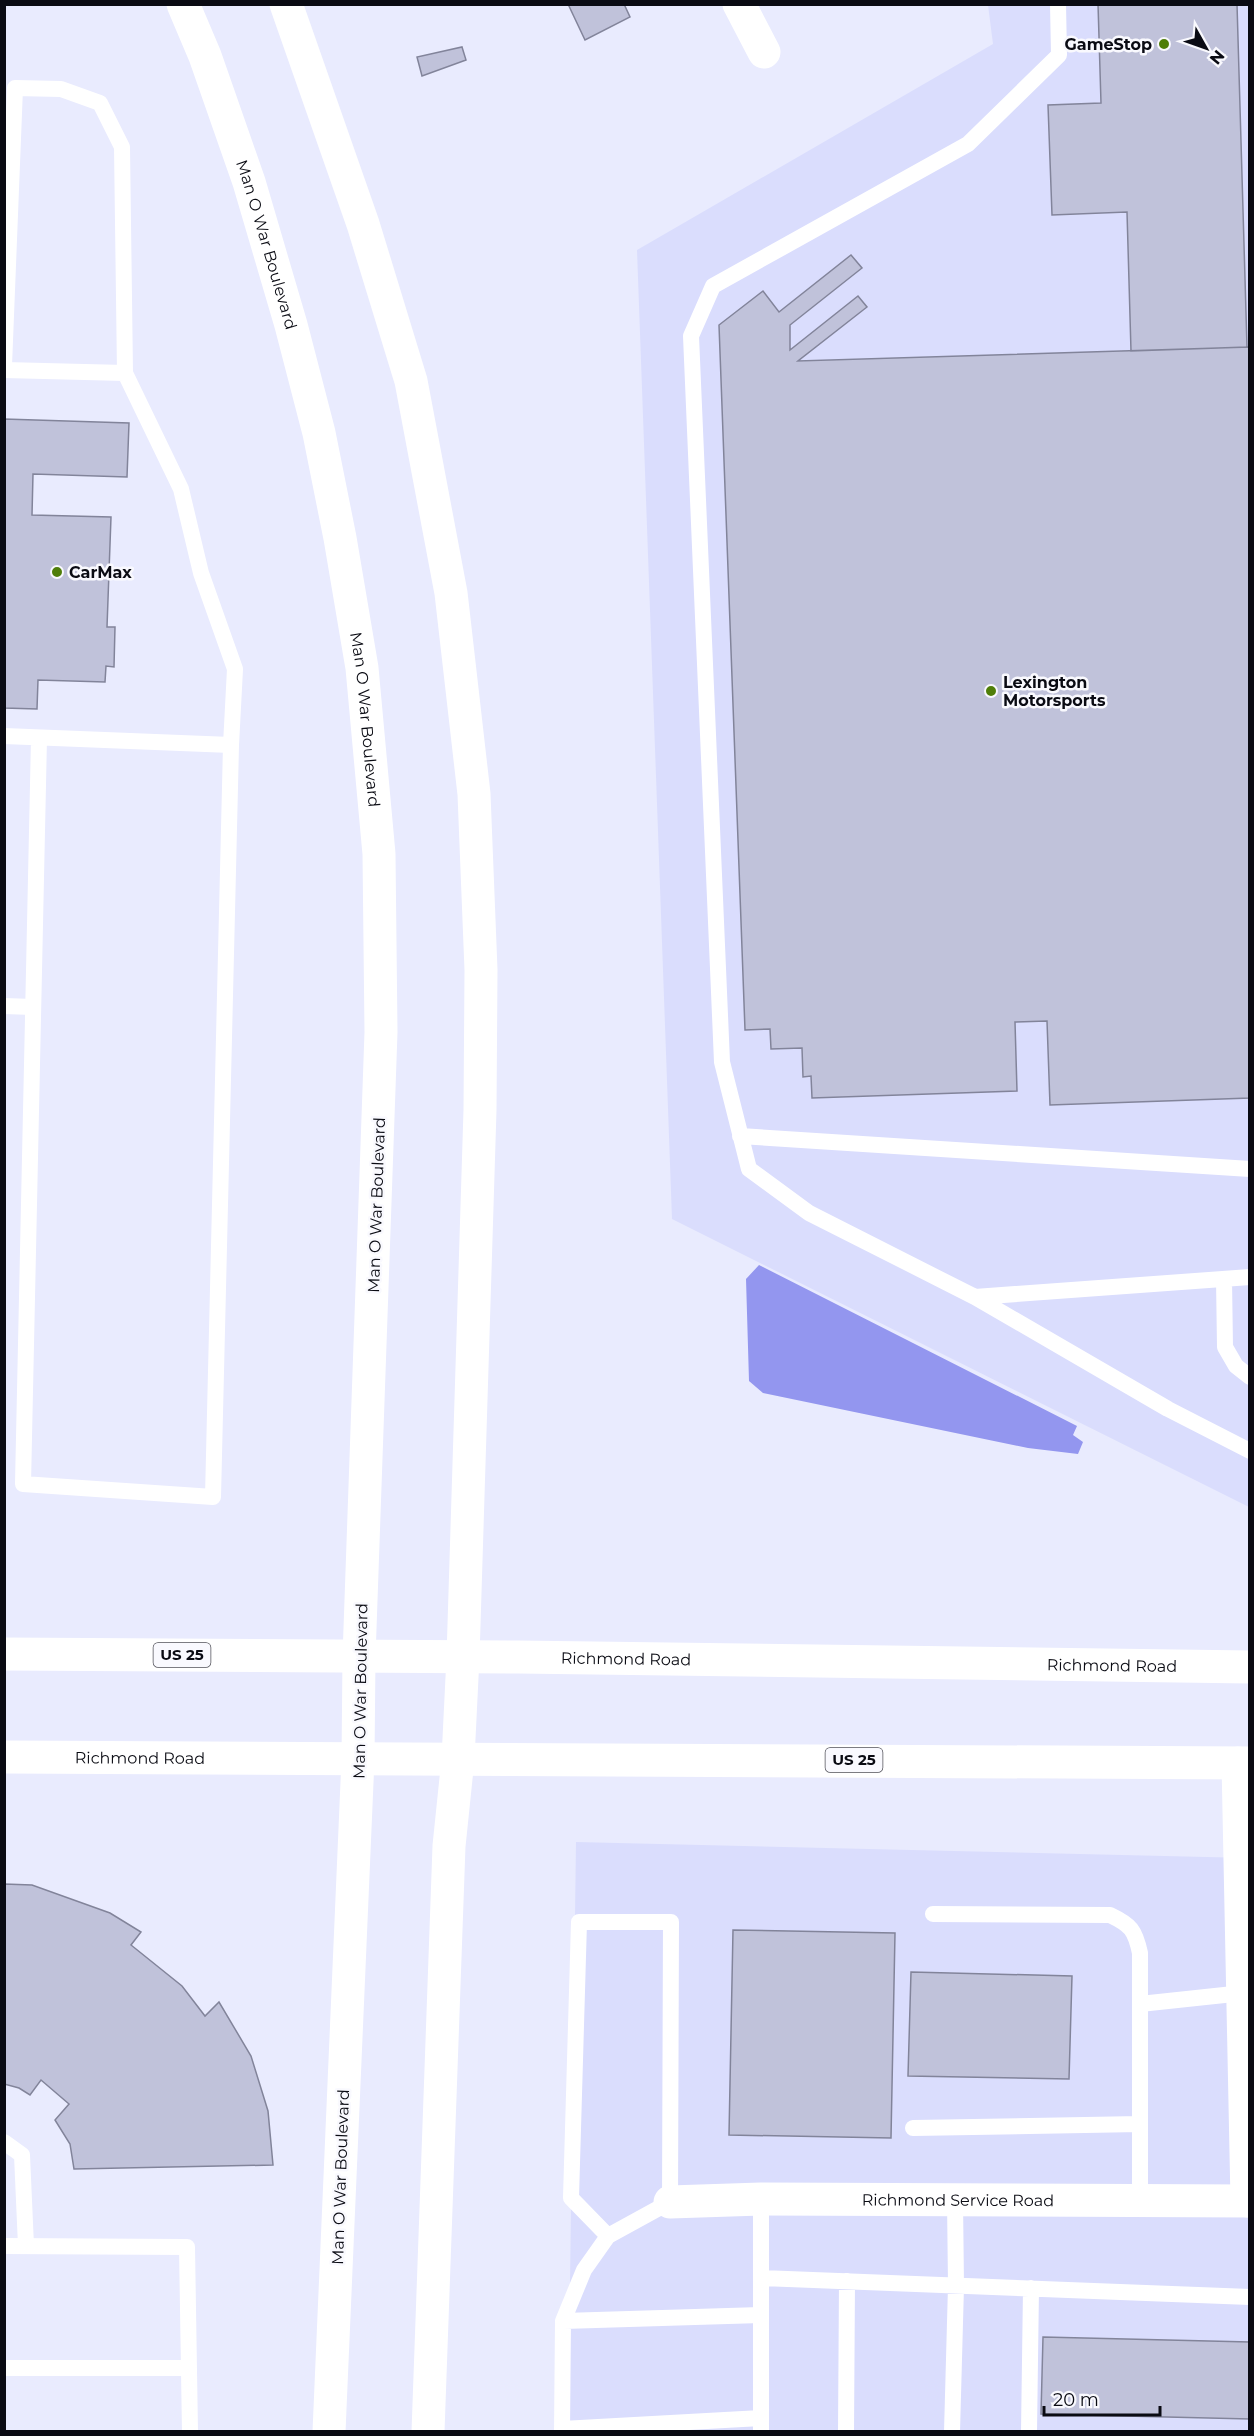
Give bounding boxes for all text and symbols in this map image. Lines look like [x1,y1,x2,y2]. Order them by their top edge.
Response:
north arrow [1176,18,1236,78]
place label: GameStop [1064,35,1152,54]
marker: GameStop [1157,37,1171,51]
text: N [1206,46,1229,68]
street label: Man O War Boulevard [232,157,301,332]
place label: CarMax [69,563,132,582]
marker: CarMax [50,565,64,579]
street label: Man O War Boulevard [346,631,384,808]
place label: Lexington Motorsports [1003,673,1106,710]
marker: Lexington Motorsports [984,684,998,698]
street label: Man O War Boulevard [364,1117,389,1293]
street label: Man O War Boulevard [349,1603,372,1779]
road number: US 25 [154,1643,210,1667]
street label: Richmond Road [561,1649,691,1669]
street label: Richmond Road [1047,1655,1177,1676]
street label: Richmond Road [75,1748,205,1768]
road number: US 25 [826,1748,882,1772]
street label: Man O War Boulevard [328,2089,353,2265]
street label: Richmond Service Road [862,2190,1054,2210]
scale bar [1044,2379,1160,2417]
text: 20 m [1053,2389,1099,2411]

